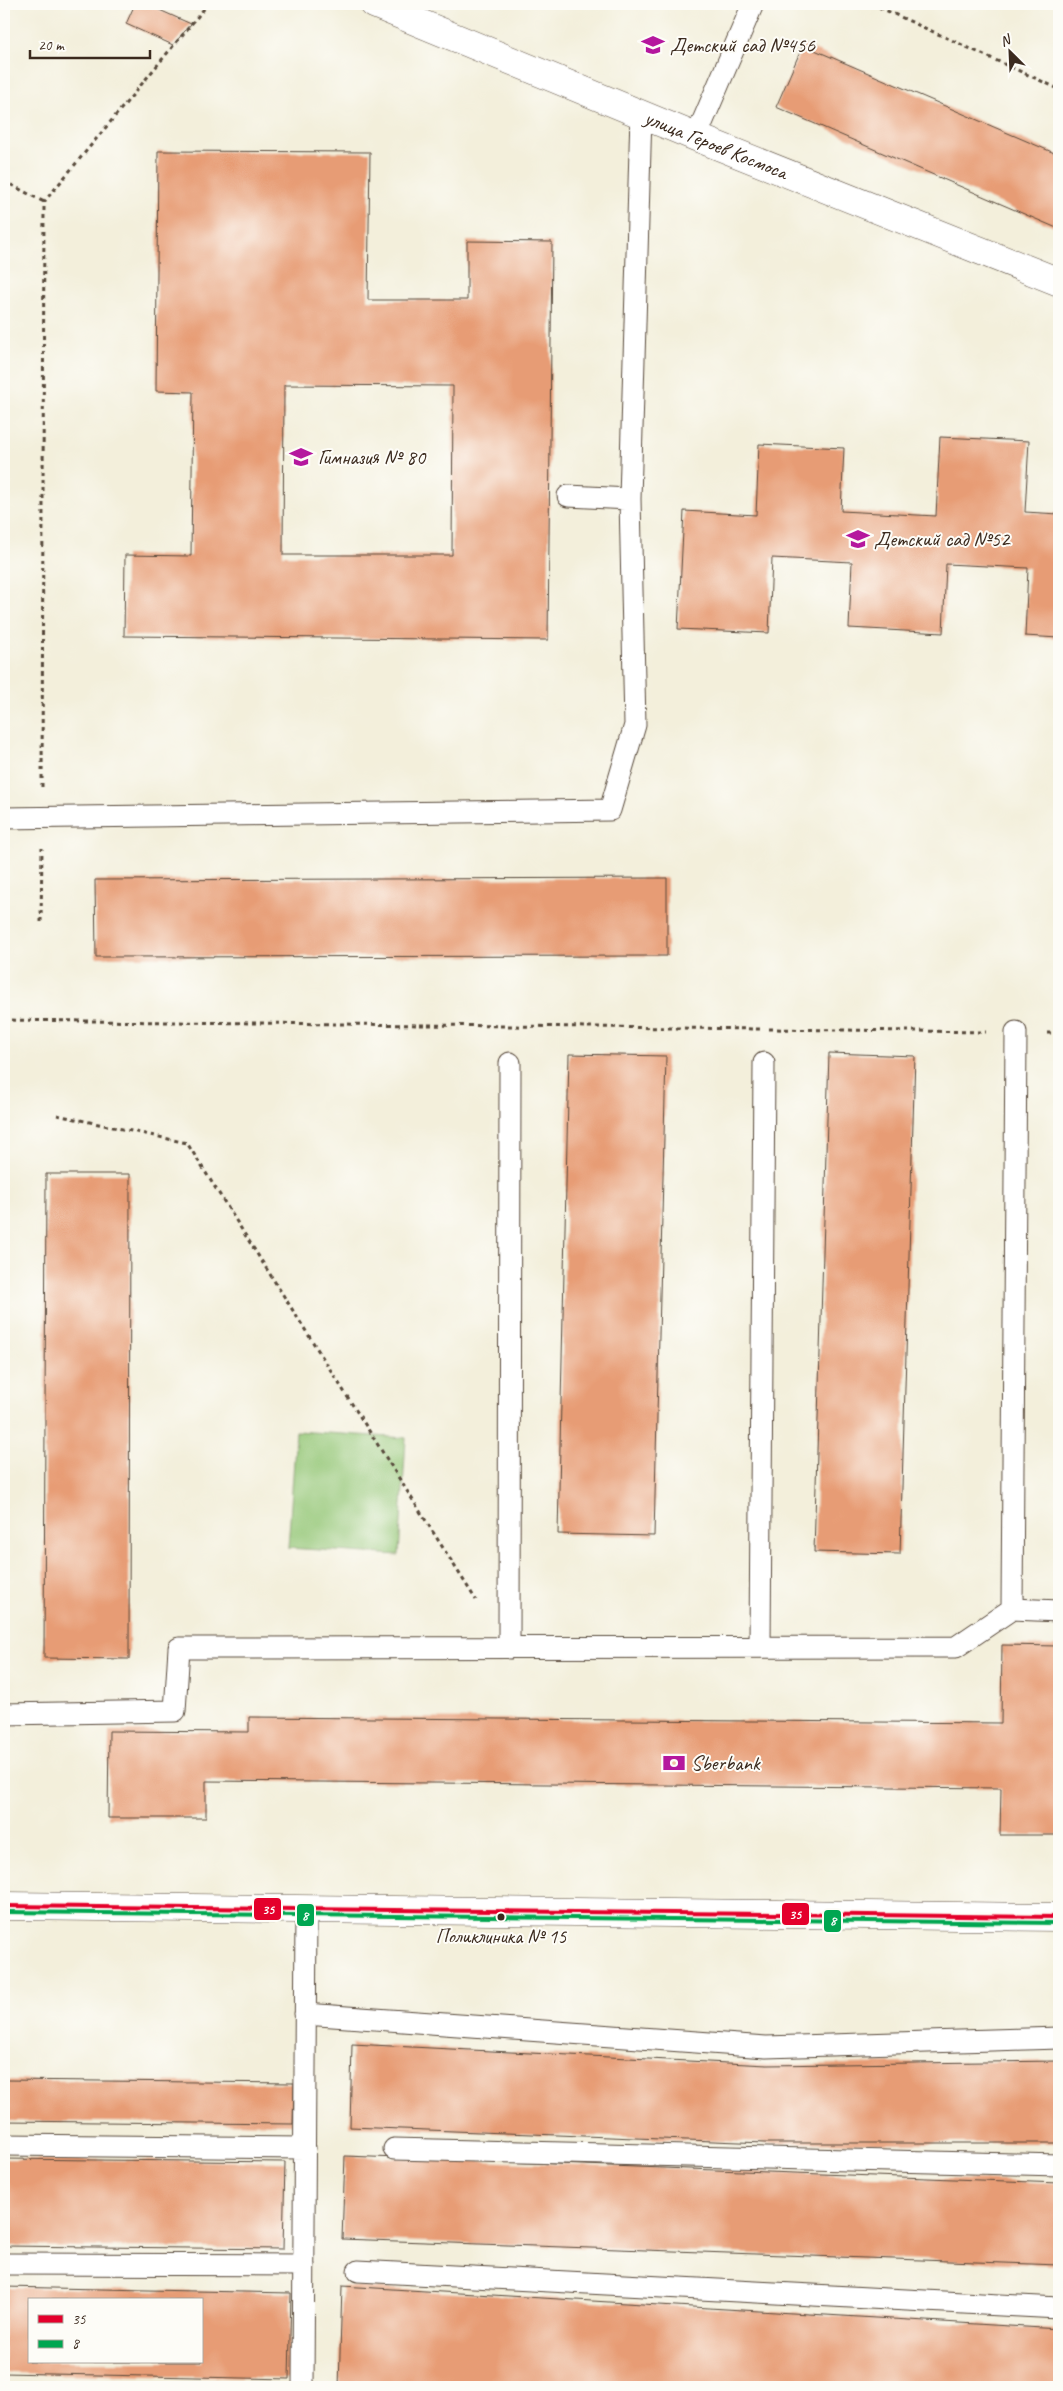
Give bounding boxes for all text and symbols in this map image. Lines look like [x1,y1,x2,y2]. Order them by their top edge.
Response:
scale bar [30,28,150,60]
north arrow [986,28,1036,78]
text: N [997,30,1014,50]
school or university icon: Детский сад №456 [640,32,666,58]
place label: Детский сад №456 [670,32,815,58]
text: 20 m [38,36,65,55]
street label: улица Героев Космоса [639,104,793,186]
school or university icon: Гимназия № 80 [288,444,314,470]
place label: Гимназия № 80 [318,444,427,470]
school or university icon: Детский сад №52 [845,526,871,552]
place label: Детский сад №52 [874,526,1011,552]
bank icon: Sberbank [661,1750,687,1776]
place label: Sberbank [691,1750,761,1776]
line badge: 35 [253,1897,282,1921]
text: 35 [262,1901,276,1918]
line badge: 35 [781,1902,810,1926]
line badge: 8 [296,1903,315,1927]
text: 35 [789,1906,803,1923]
text: 8 [302,1907,310,1924]
line badge: 8 [823,1909,842,1933]
marker: Поликлиника № 15 [496,1912,506,1922]
text: 8 [830,1912,838,1929]
place label: Поликлиника № 15 [436,1924,567,1949]
legend [28,2298,202,2364]
text: 35 [72,2310,87,2329]
text: 8 [72,2334,80,2353]

